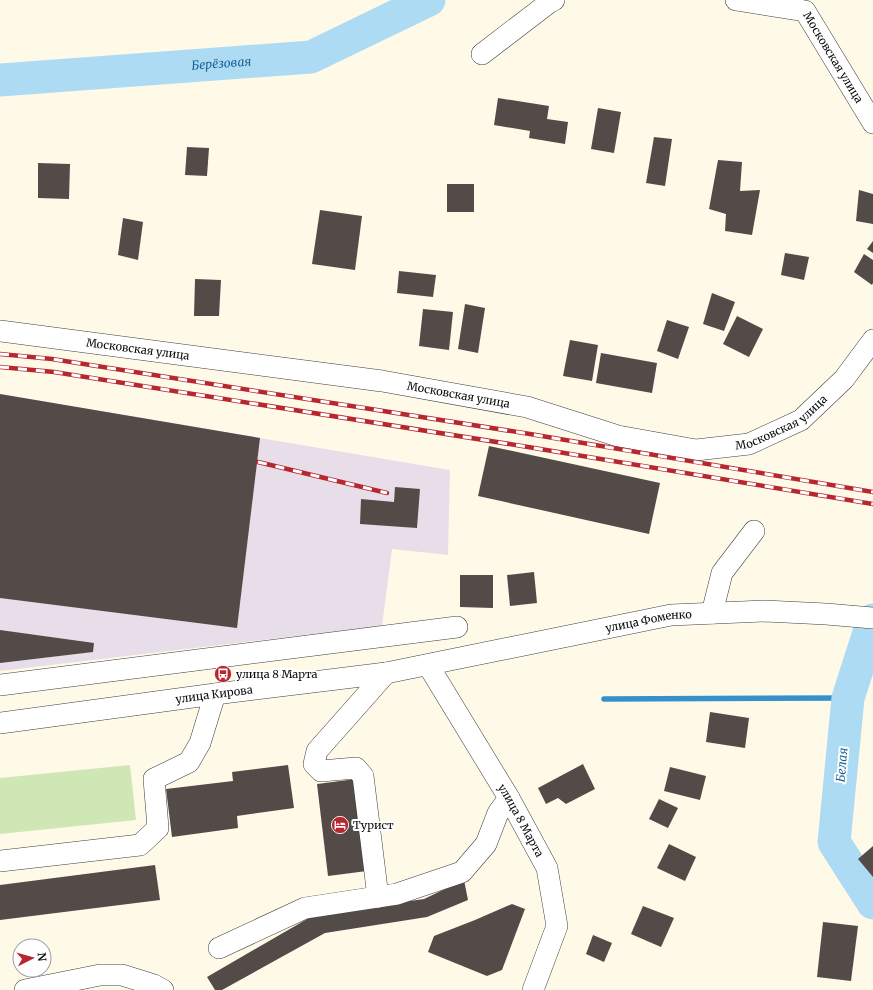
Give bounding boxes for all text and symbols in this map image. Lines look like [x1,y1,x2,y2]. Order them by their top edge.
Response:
street label: Московская улица [800,9,866,106]
water label: Берёзовая [191,53,252,73]
street label: Московская улица [85,335,190,363]
street label: Московская улица [406,379,511,411]
street label: Московская улица [735,392,830,453]
street label: улица Фоменко [604,607,693,635]
bus stop icon: улица 8 Марта [213,664,233,684]
place label: улица 8 Марта [236,667,317,681]
street label: улица Кирова [175,682,254,706]
water label: Белая [833,747,851,783]
street label: улица 8 Марта [495,781,547,859]
hotel icon: Турист [330,815,350,835]
place label: Турист [353,818,394,832]
north arrow [12,938,52,978]
text: N [35,952,49,962]

